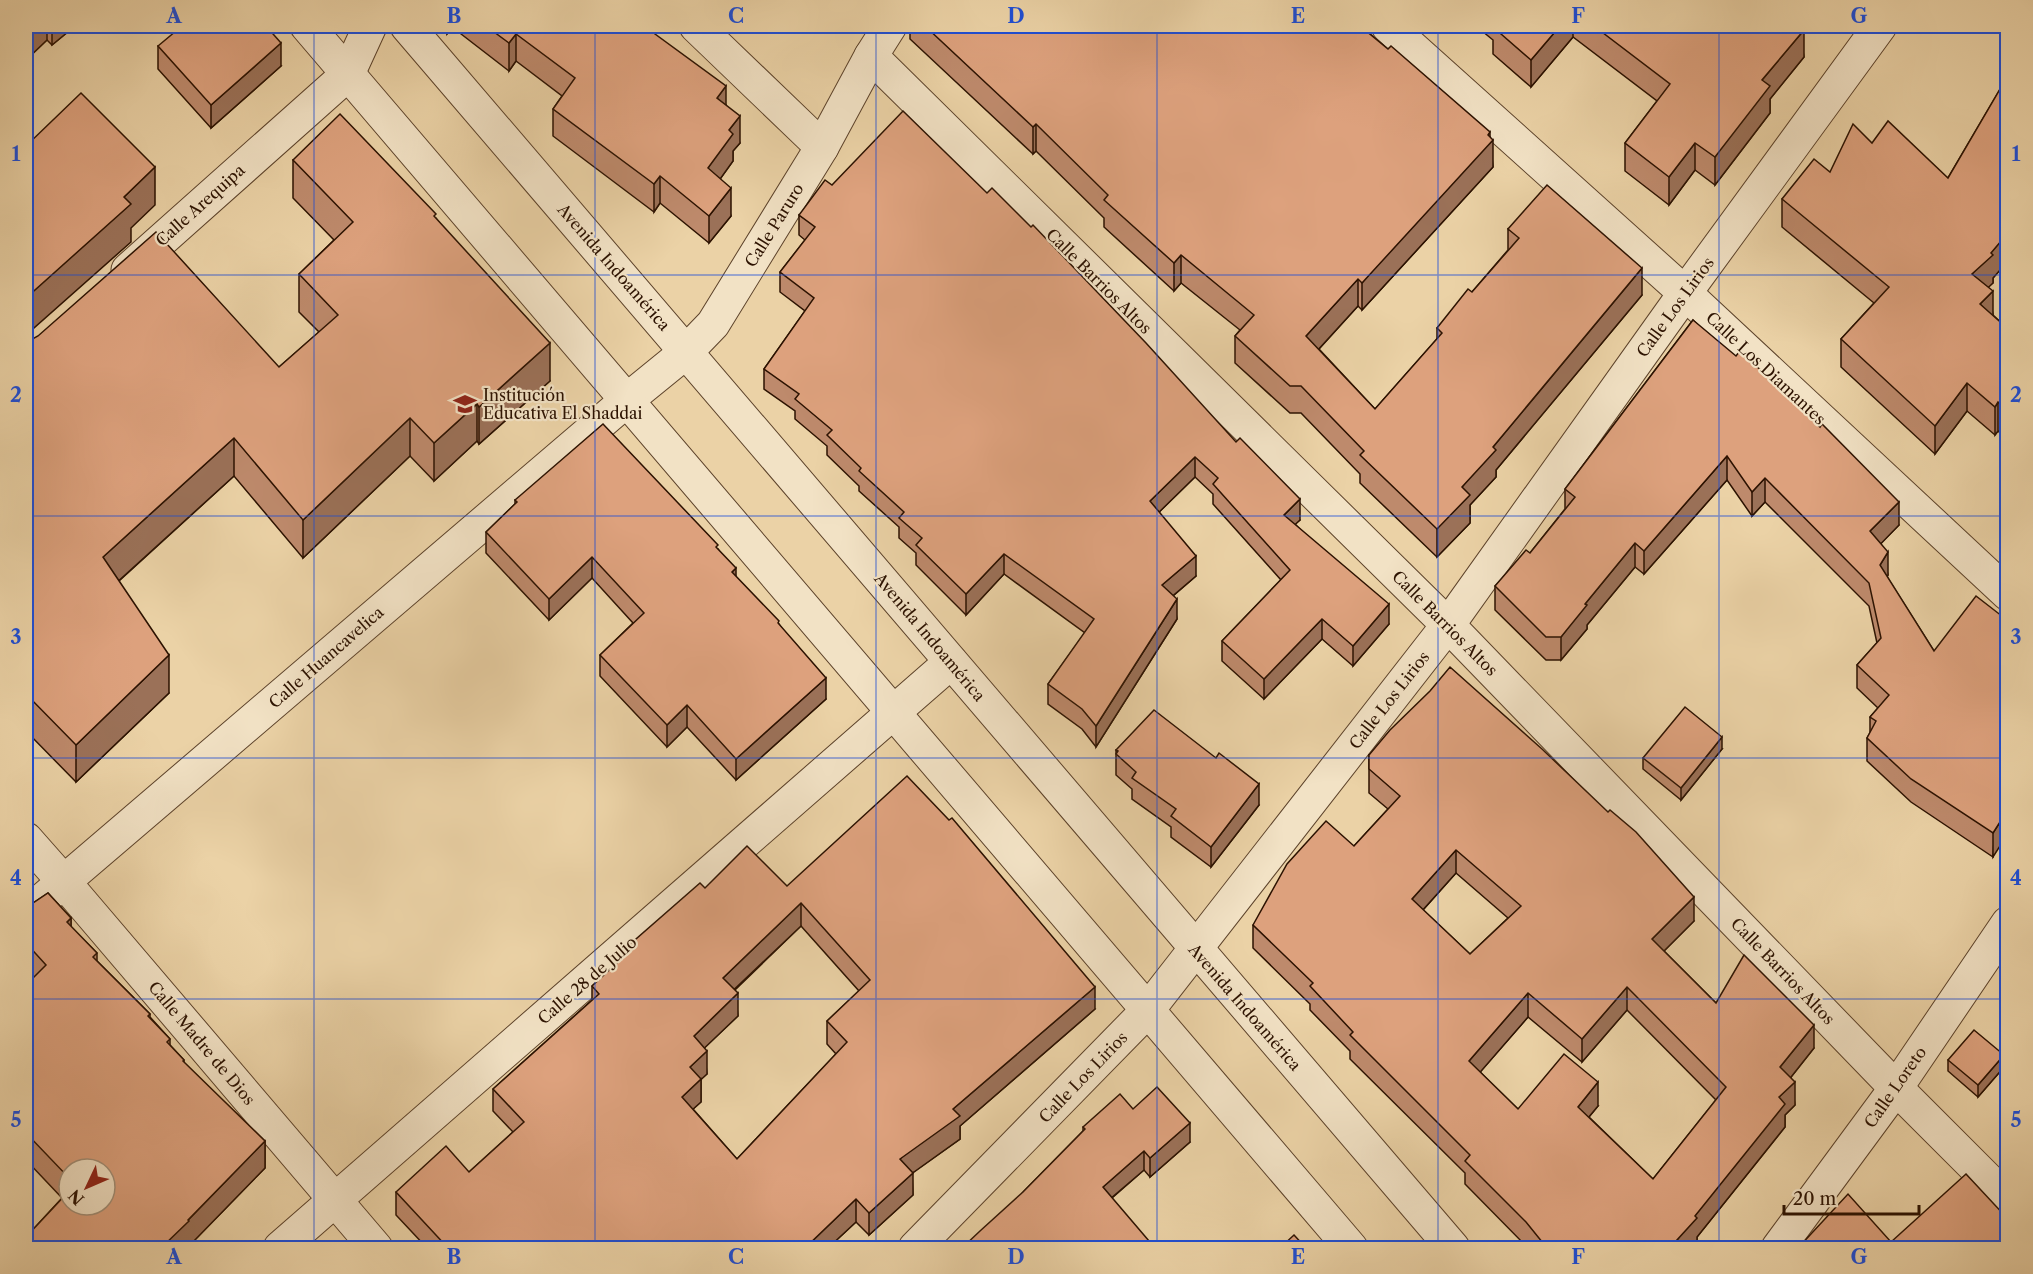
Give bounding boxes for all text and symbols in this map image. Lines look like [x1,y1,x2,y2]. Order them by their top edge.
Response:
text: A [165,4,182,28]
text: B [447,4,462,28]
text: C [728,4,744,28]
text: D [1007,4,1025,28]
text: E [1291,4,1305,28]
text: F [1571,4,1585,28]
text: G [1851,4,1868,28]
text: 1 [12,142,21,166]
text: 1 [2012,142,2021,166]
street label: Calle Arequipa [151,159,249,250]
street label: Calle Paruro [740,179,808,271]
street label: Avenida Indoamérica [553,199,675,335]
street label: Calle Barrios Altos [1042,224,1156,338]
street label: Calle Los Lirios [1632,253,1718,361]
street label: Calle Los Diamantes [1702,307,1830,429]
text: 2 [10,383,22,407]
text: 2 [2010,383,2022,407]
place label: Institución Educativa El Shaddai [483,385,643,423]
school or university icon: Institución Educativa El Shaddai [452,391,478,417]
street label: Calle Barrios Altos [1388,566,1502,680]
street label: Avenida Indoamérica [870,568,990,706]
street label: Calle Huancavelica [265,601,388,712]
text: 3 [10,625,22,649]
text: 3 [2010,625,2022,649]
street label: Calle Los Lirios [1345,647,1433,753]
text: 4 [10,866,22,890]
text: 4 [2010,866,2022,890]
street label: Calle Barrios Altos [1727,913,1839,1029]
street label: Calle 28 de Julio [534,932,641,1028]
street label: Avenida Indoamérica [1184,939,1306,1075]
street label: Calle Madre de Dios [145,977,260,1109]
street label: Calle Los Lirios [1035,1027,1131,1127]
street label: Calle Loreto [1860,1042,1930,1132]
text: 5 [10,1108,22,1132]
text: 5 [2010,1108,2022,1132]
north arrow [57,1157,117,1217]
scale bar [1784,1178,1919,1216]
text: N [64,1185,88,1209]
text: 20 m [1793,1188,1837,1210]
text: A [165,1245,182,1269]
text: B [447,1245,462,1269]
text: C [728,1245,744,1269]
text: D [1007,1245,1025,1269]
text: E [1291,1245,1305,1269]
text: F [1571,1245,1585,1269]
text: G [1851,1245,1868,1269]

